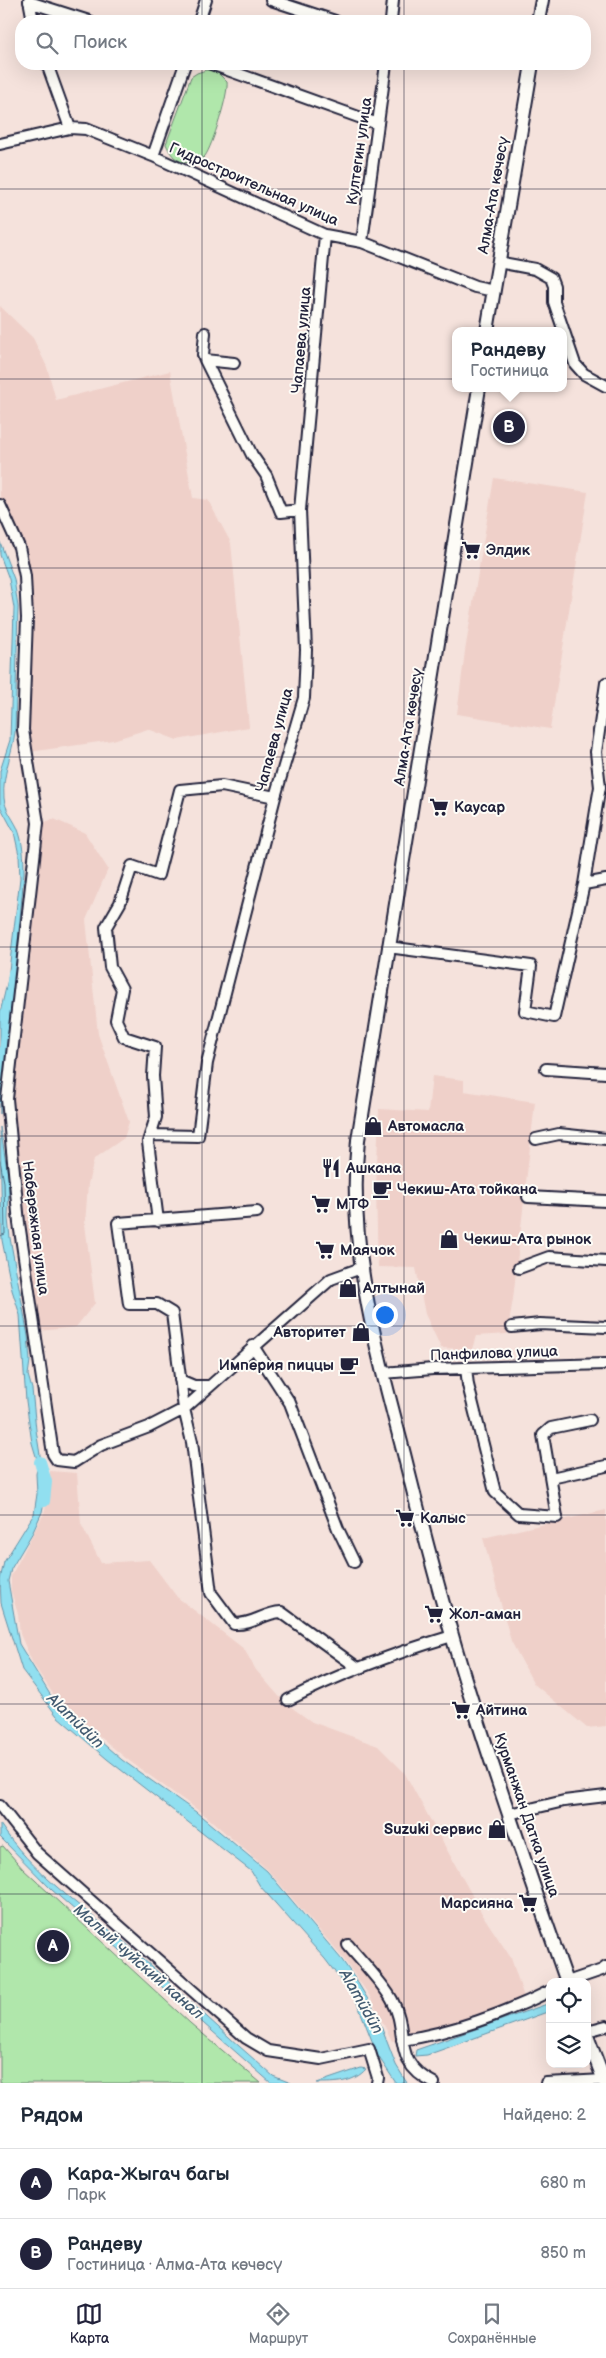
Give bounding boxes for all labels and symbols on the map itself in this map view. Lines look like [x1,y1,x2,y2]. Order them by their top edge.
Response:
street label: Култегин улица [343,96,376,206]
street label: Алма-Ата көчөсү [474,135,513,256]
street label: Гидростроительная улица [166,138,342,231]
street label: Чапаева улица [287,286,316,394]
pin: B [493,408,525,446]
supermarket icon: Элдик [460,539,482,561]
place label: Элдик [486,541,531,560]
street label: Алма-Ата көчөсү [390,667,427,788]
street label: Чапаева улица [251,686,298,794]
supermarket icon: Каусар [428,796,450,818]
place label: Каусар [454,798,505,817]
shop icon: Автомасла [362,1115,384,1137]
place label: Автомасла [387,1117,464,1136]
restaurant icon: Ашкана [320,1157,342,1179]
place label: Ашкана [345,1159,402,1178]
street label: Набережная улица [18,1160,53,1296]
cafe icon: Чекиш-Ата тойкана [371,1178,393,1200]
place label: Чекиш-Ата тойкана [397,1180,537,1199]
supermarket icon: МТФ [310,1193,332,1215]
place label: МТФ [336,1195,370,1214]
shop icon: Чекиш-Ата рынок [438,1228,460,1250]
place label: Чекиш-Ата рынок [464,1230,592,1249]
supermarket icon: Маячок [314,1239,336,1261]
place label: Маячок [340,1241,395,1260]
shop icon: Алтынай [337,1277,359,1299]
place label: Алтынай [362,1279,425,1298]
your location [372,1302,398,1328]
shop icon: Авторитет [350,1321,372,1343]
place label: Авторитет [272,1323,347,1342]
street label: Панфилова улица [430,1342,559,1365]
cafe icon: Империя пиццы [338,1354,360,1376]
place label: Империя пиццы [219,1356,334,1375]
supermarket icon: Калыс [394,1507,416,1529]
place label: Калыс [420,1509,466,1528]
supermarket icon: Жол-аман [423,1603,445,1625]
place label: Жол-аман [449,1605,521,1624]
water label: Alamüdün [42,1689,107,1753]
supermarket icon: Айтина [450,1699,472,1721]
place label: Айтина [475,1701,527,1720]
street label: Курманжан Датка улица [489,1731,564,1900]
shop icon: Suzuki сервис [486,1818,508,1840]
place label: Suzuki сервис [384,1820,482,1839]
supermarket icon: Марсияна [517,1892,539,1914]
place label: Марсияна [441,1894,513,1913]
water label: Малый чуйский канал [69,1900,207,2024]
pin: A [37,1927,69,1965]
water label: Alamüdün [334,1965,387,2038]

